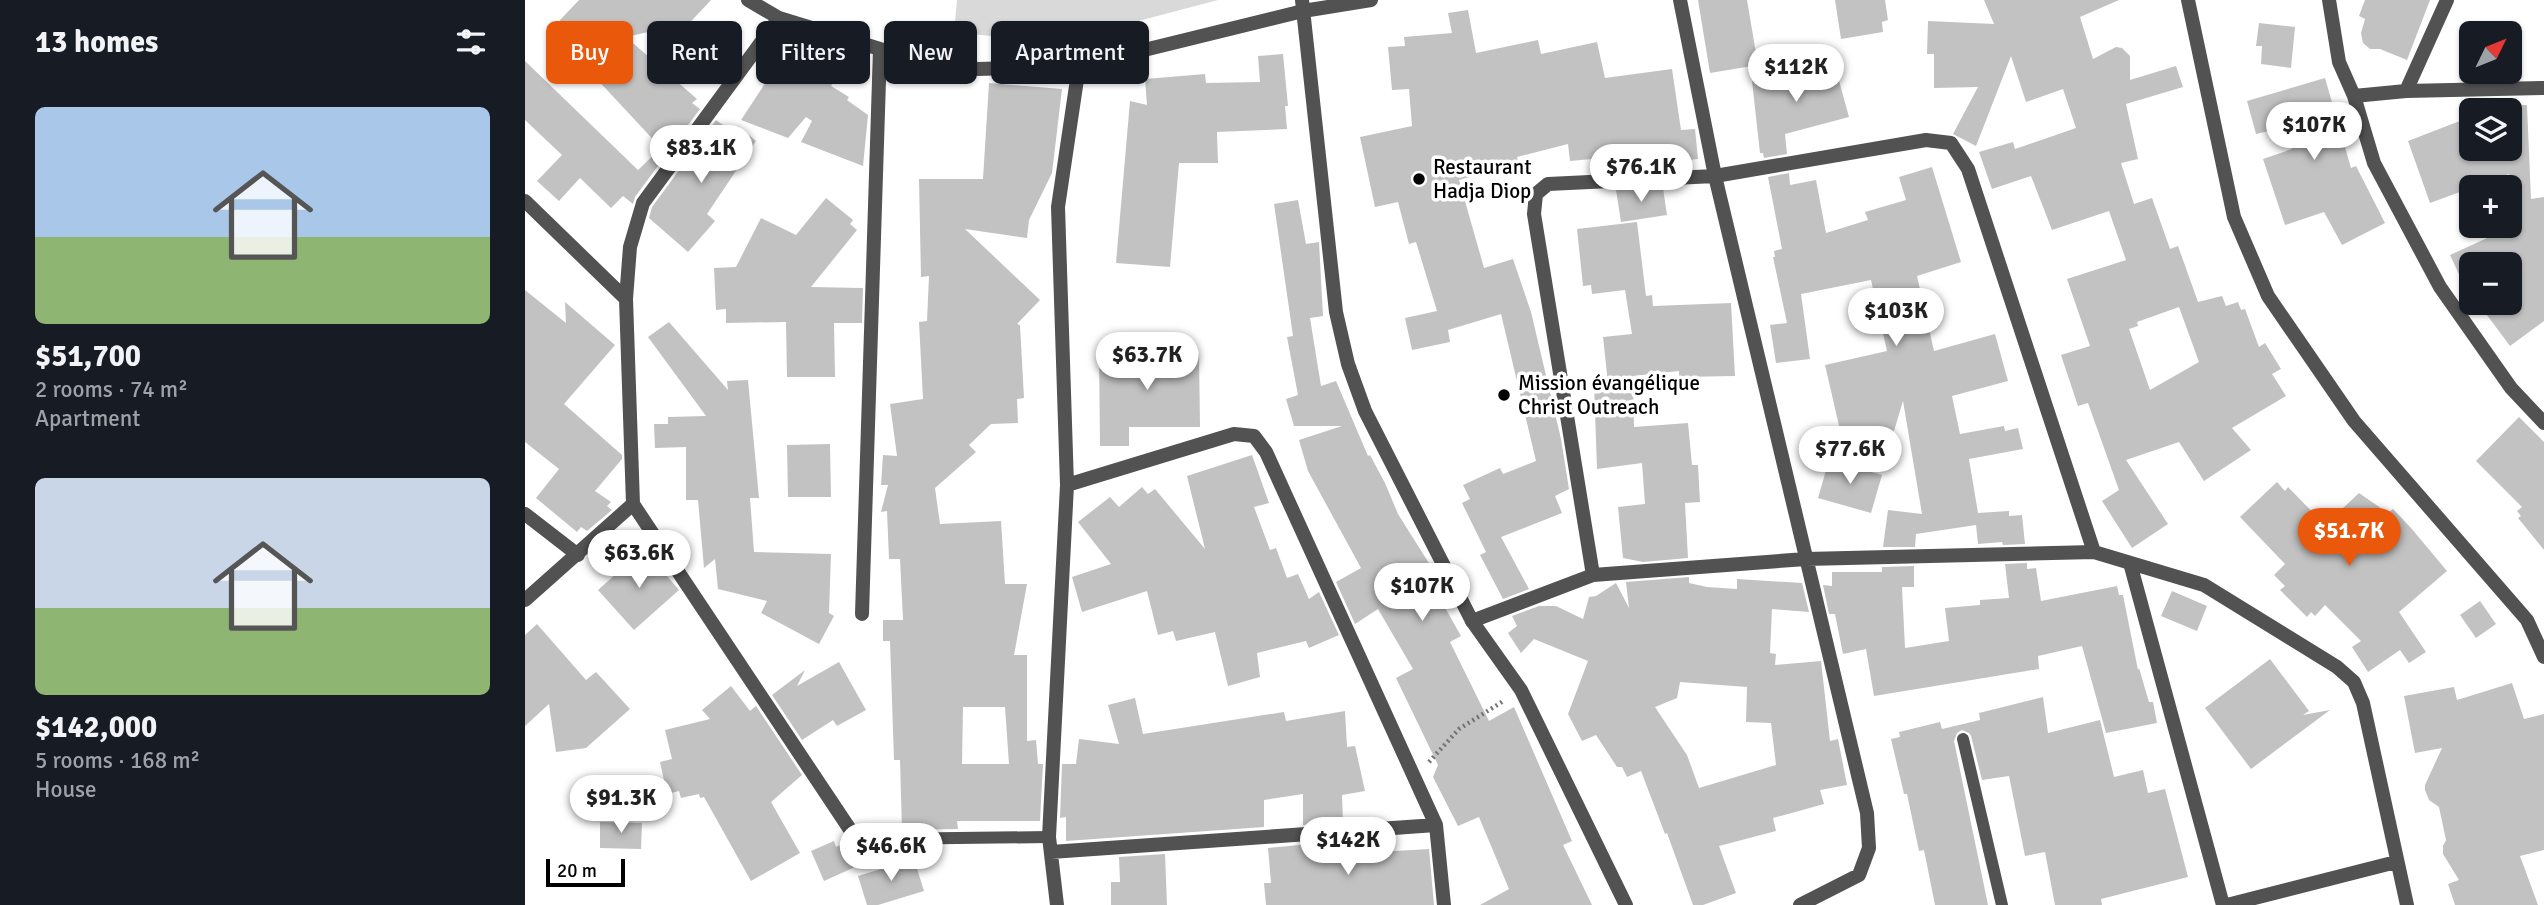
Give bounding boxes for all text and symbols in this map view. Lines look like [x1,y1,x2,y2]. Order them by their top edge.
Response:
chip: Buy [546,21,633,84]
chip: Rent [647,21,742,84]
chip: Filters [756,21,870,84]
chip: New [884,21,977,84]
chip: Apartment [991,21,1149,84]
north arrow [2459,21,2522,84]
map controls [2459,21,2522,315]
icon: filters [452,23,490,61]
text: 13 homes [35,24,158,61]
pin: $112K [1747,44,1845,104]
text: $112K [1764,52,1828,81]
button: layers [2459,98,2522,161]
pin: $107K [2265,102,2363,162]
text: $107K [2282,110,2346,139]
pin: $83.1K [644,125,758,185]
text: $83.1K [666,133,736,162]
pin: $76.1K [1584,144,1698,204]
icon: home [200,152,326,278]
text: $76.1K [1606,152,1676,181]
place label: Restaurant Hadja Diop [1433,154,1532,204]
marker: Restaurant Hadja Diop [1411,171,1427,187]
button: + [2459,175,2522,238]
button: − [2459,252,2522,315]
pin: $103K [1847,288,1945,348]
text: $103K [1864,296,1928,325]
pin: $63.7K [1090,332,1204,392]
text: $51,700 [35,338,141,375]
text: $63.7K [1112,340,1182,369]
place label: Mission évangélique Christ Outreach [1518,370,1700,420]
text: 2 rooms · 74 m² [35,375,188,404]
marker: Mission évangélique Christ Outreach [1496,387,1512,403]
text: Apartment [35,404,140,433]
pin: $77.6K [1793,426,1907,486]
text: $77.6K [1815,434,1885,463]
pin: $51.7K [2292,508,2406,568]
text: $51.7K [2314,516,2384,545]
icon: home [200,523,326,649]
pin: $63.6K [582,530,696,590]
text: $63.6K [604,538,674,567]
pin: $107K [1373,564,1471,623]
text: $107K [1390,571,1454,600]
text: $142,000 [35,709,157,746]
text: 5 rooms · 168 m² [35,746,200,775]
text: House [35,775,97,804]
pin: $91.3K [564,776,678,835]
text: $91.3K [586,783,656,812]
pin: $142K [1299,818,1397,877]
pin: $46.6K [834,824,948,883]
text: $142K [1316,825,1380,854]
text: $46.6K [856,831,926,860]
scale bar [546,856,625,888]
text: 20 m [557,859,597,883]

